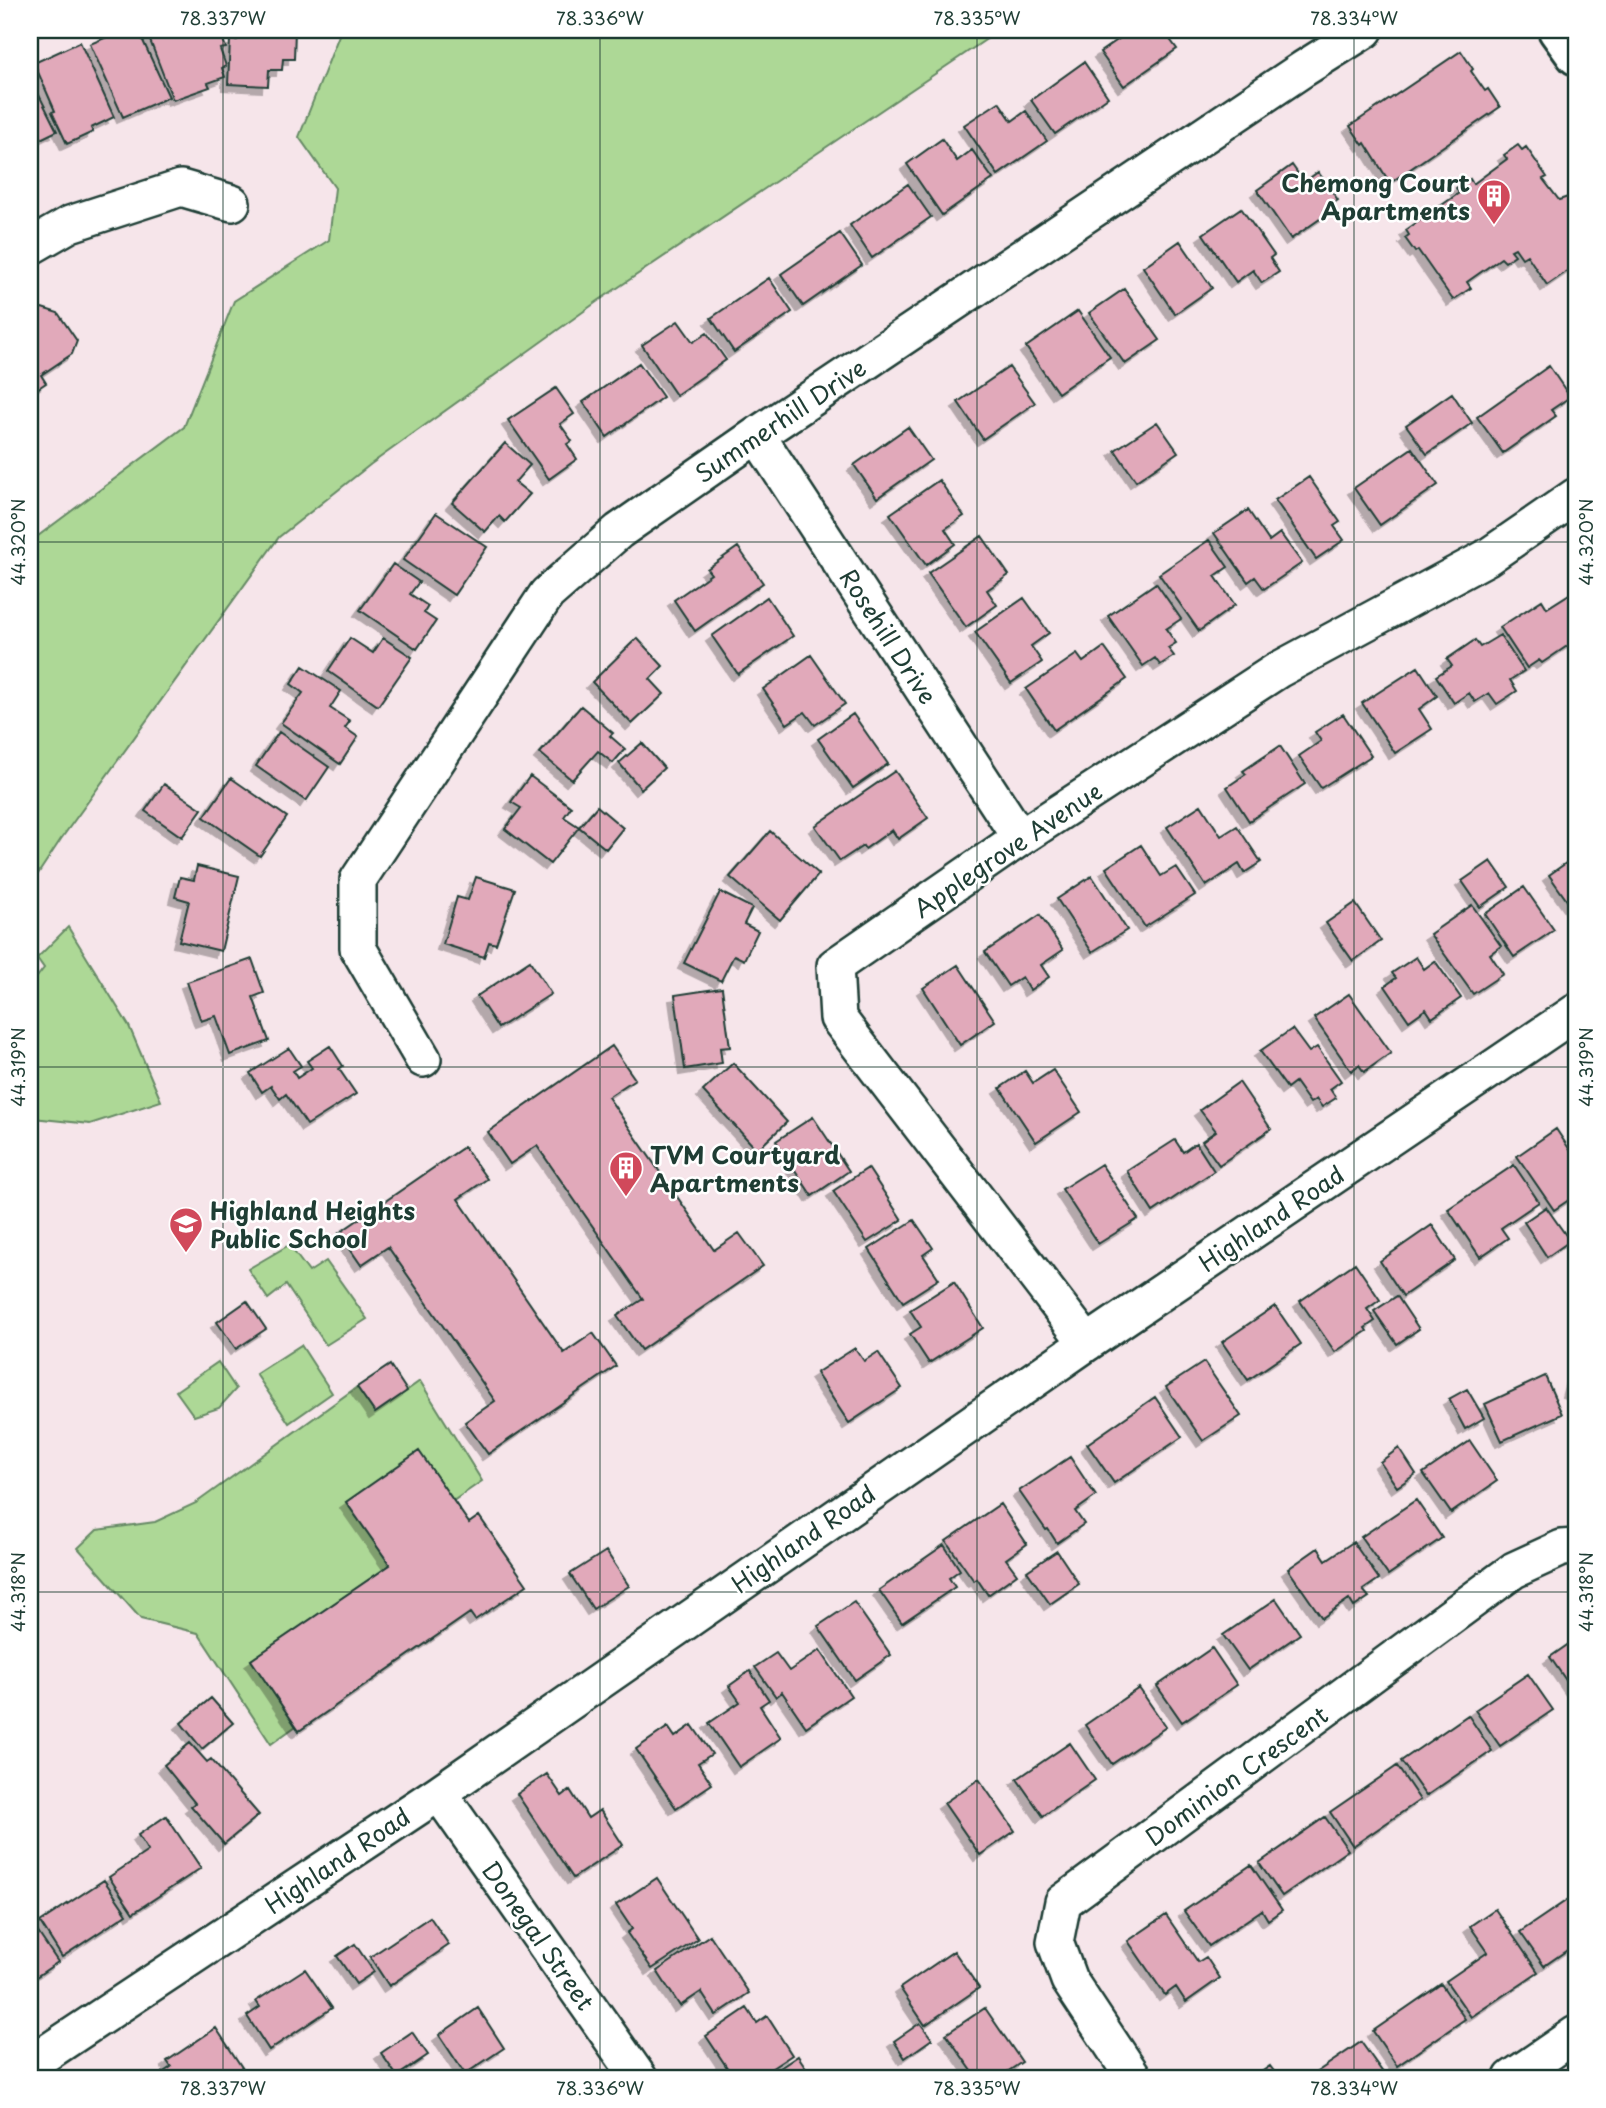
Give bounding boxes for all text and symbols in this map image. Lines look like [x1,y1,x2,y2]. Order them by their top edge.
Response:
text: 78.337°W [180,4,267,31]
text: 78.336°W [556,4,645,31]
text: 78.335°W [933,4,1021,31]
text: 78.334°W [1310,4,1398,31]
place label: Chemong Court Apartments [1281,164,1470,228]
building icon: Chemong Court Apartments [1475,177,1513,226]
street label: Summerhill Drive [687,349,873,491]
text: 44.320°N [4,498,31,586]
text: 44.320°N [1572,498,1599,586]
street label: Rosehill Drive [832,561,946,711]
street label: Applegrove Avenue [905,772,1109,926]
text: 44.319°N [4,1027,31,1107]
text: 44.319°N [1572,1027,1599,1107]
place label: TVM Courtyard Apartments [650,1136,840,1200]
building icon: TVM Courtyard Apartments [607,1149,645,1198]
street label: Highland Road [1191,1156,1351,1280]
place label: Highland Heights Public School [210,1192,416,1256]
school or university icon: Highland Heights Public School [167,1205,205,1254]
street label: Highland Road [724,1475,882,1601]
text: 44.318°N [4,1552,31,1632]
text: 44.318°N [1572,1552,1599,1632]
street label: Dominion Crescent [1137,1696,1335,1854]
street label: Highland Road [257,1798,417,1922]
street label: Donegal Street [474,1853,604,2017]
text: 78.337°W [180,2074,267,2101]
text: 78.336°W [556,2074,645,2101]
text: 78.335°W [933,2074,1021,2101]
text: 78.334°W [1310,2074,1398,2101]

